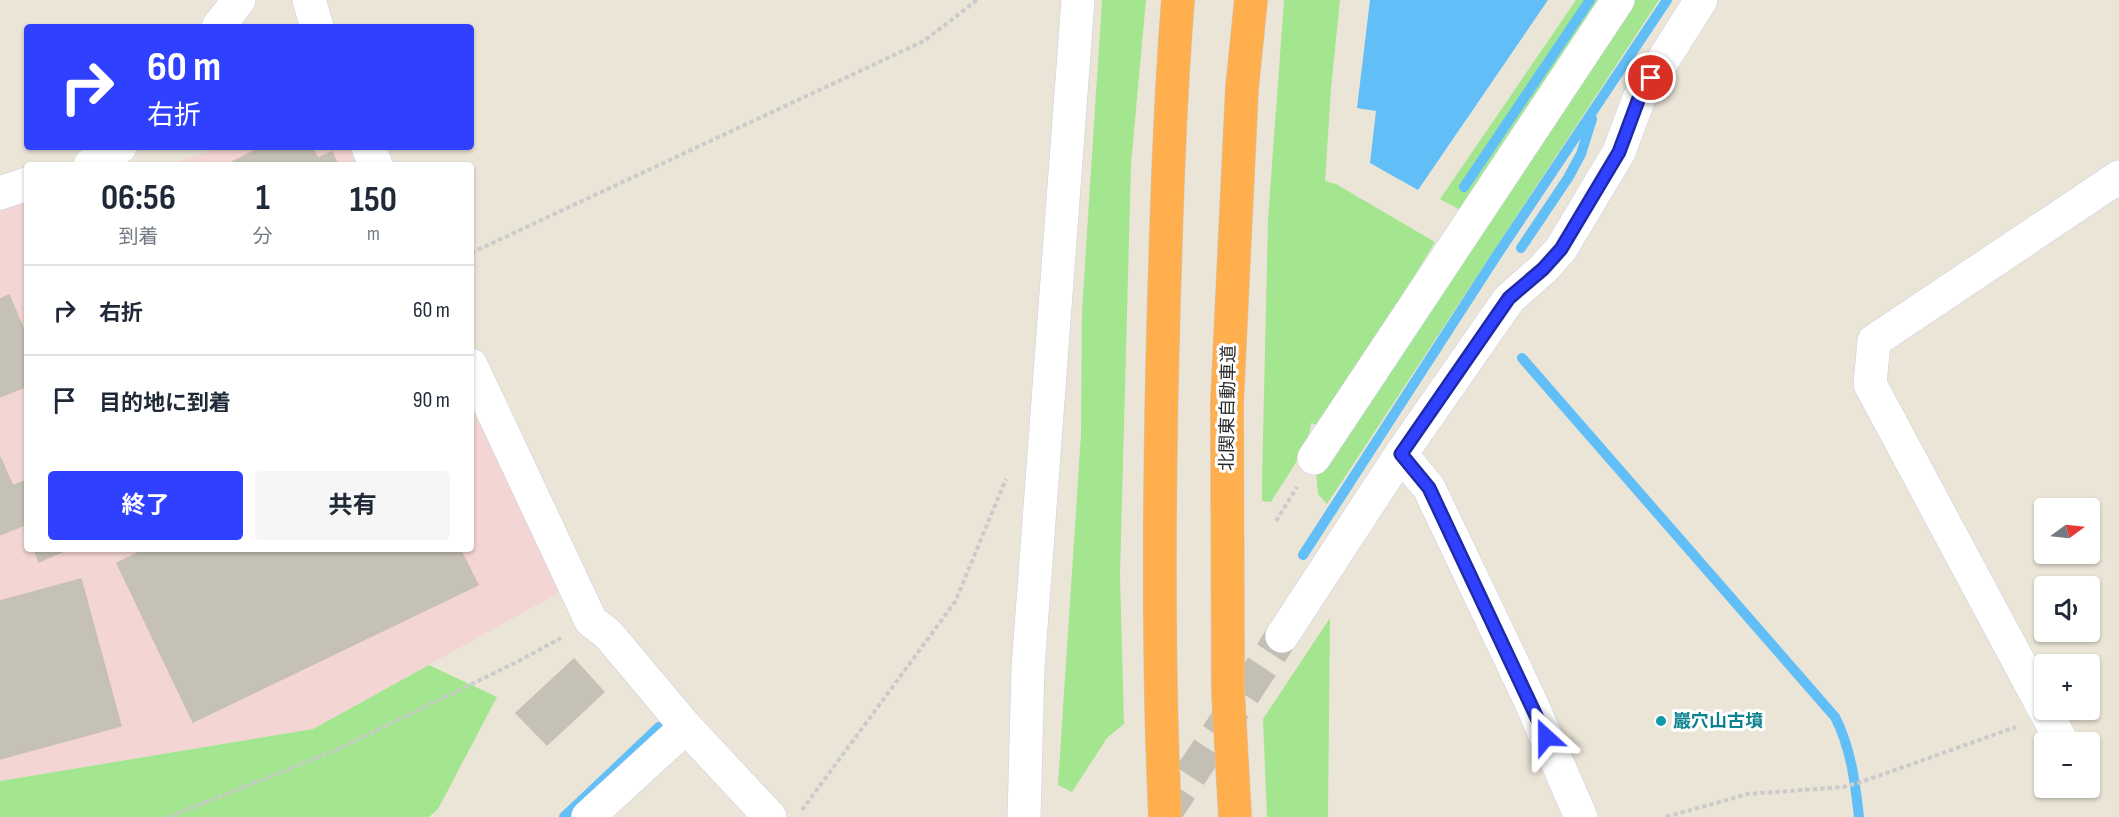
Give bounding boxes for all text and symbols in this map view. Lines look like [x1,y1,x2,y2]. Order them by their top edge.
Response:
text: 60 m [147,42,221,93]
icon: right [48,48,126,126]
pin [1625,52,1676,103]
icon: arrive [1634,61,1667,94]
text: 右折 [147,100,201,132]
text: 06:56 [101,177,176,220]
text: 1 [256,177,270,220]
text: 150 [350,179,397,222]
text: m [367,222,380,246]
text: 到着 [118,225,158,249]
text: 分 [253,225,273,249]
icon: right [48,294,81,327]
text: 60 m [413,297,450,324]
text: 右折 [99,300,143,327]
street label: 北関東自動車道 [1216,345,1240,471]
icon: arrive [48,384,81,417]
text: 90 m [413,387,450,414]
text: 目的地に到着 [99,390,231,417]
button: 終了 [48,471,243,540]
button: 共有 [255,471,450,540]
north arrow [2034,498,2100,564]
map controls [2034,498,2100,798]
button: sound [2034,576,2100,642]
button: + [2034,654,2100,720]
position arrow [1514,705,1578,769]
place label: 巖穴山古墳 [1673,711,1763,732]
marker: 巖穴山古墳 [1654,714,1668,728]
button: − [2034,732,2100,798]

